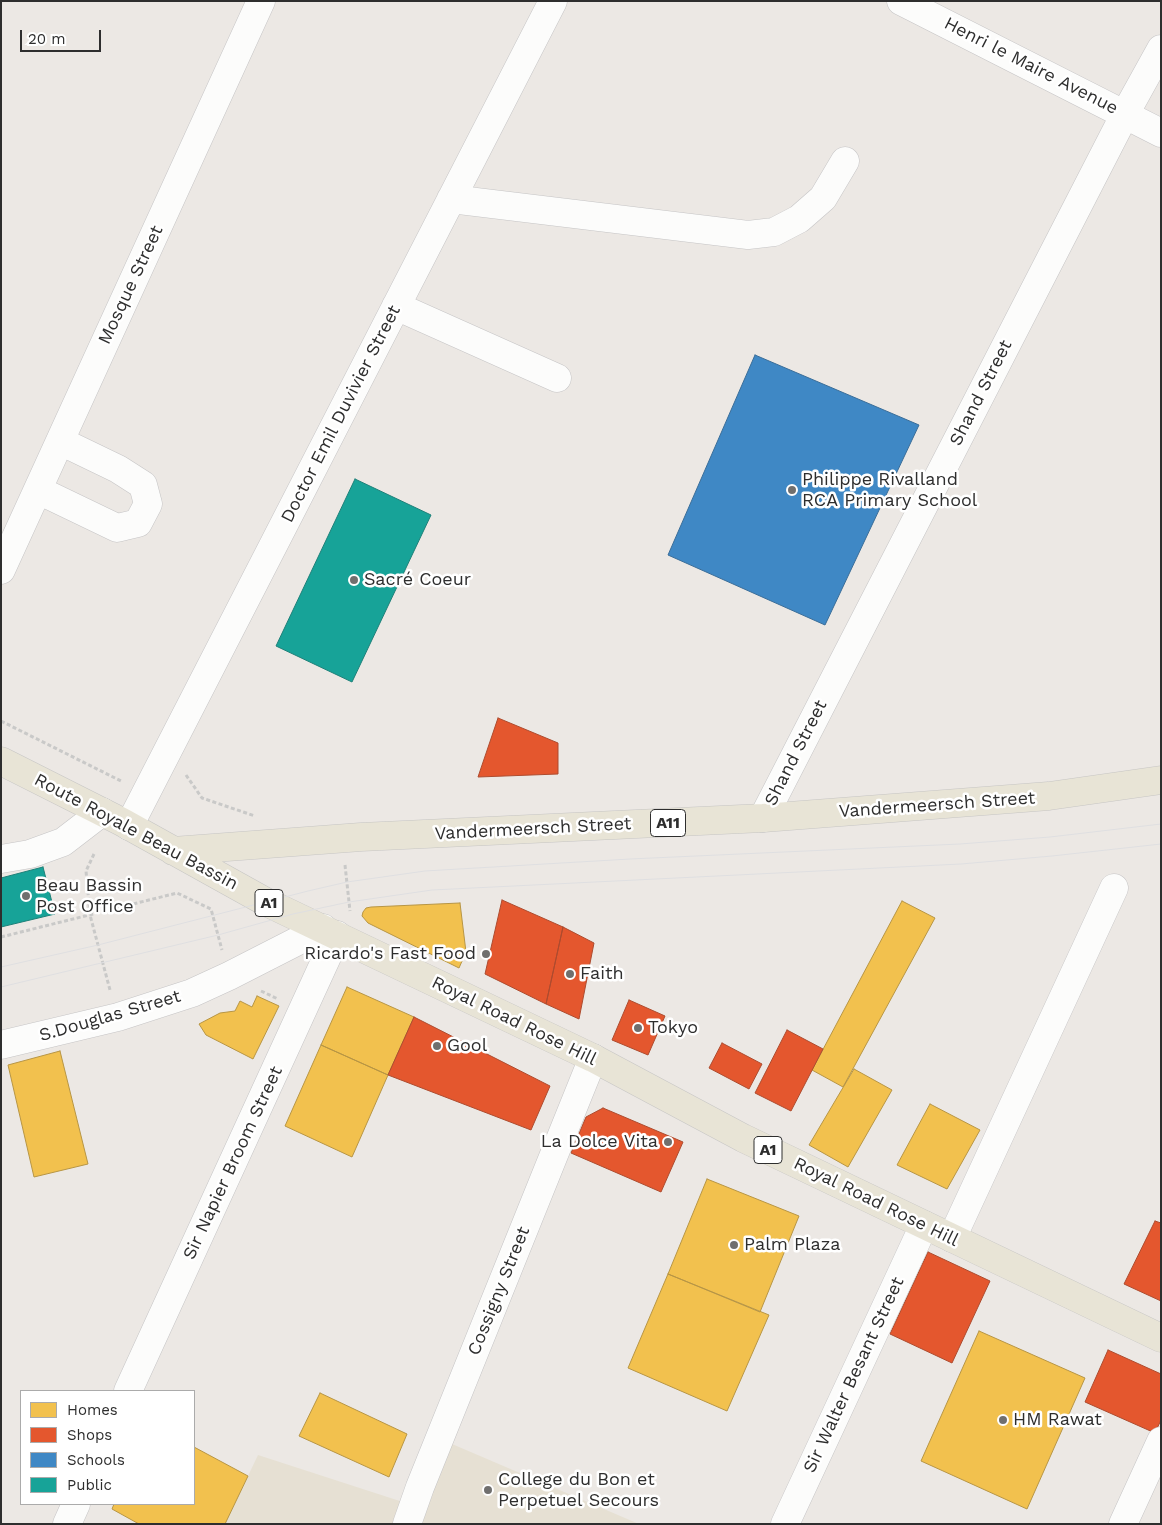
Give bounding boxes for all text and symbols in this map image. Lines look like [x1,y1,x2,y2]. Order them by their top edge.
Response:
street label: Henri le Maire Avenue [940,13,1122,119]
scale bar [22,20,104,52]
text: 20 m [28,30,66,48]
street label: Mosque Street [94,222,168,348]
street label: Doctor Emil Duvivier Street [277,302,405,526]
street label: Shand Street [945,337,1017,449]
place label: Philippe Rivalland RCA Primary School [802,469,977,512]
marker: Philippe Rivalland RCA Primary School [786,484,798,496]
place label: Sacré Coeur [364,569,471,591]
marker: Sacré Coeur [348,574,360,586]
street label: Shand Street [760,697,832,809]
street label: Route Royale Beau Bassin [30,769,242,895]
street label: Vandermeersch Street [838,787,1036,823]
road number: A11 [650,810,686,836]
street label: Vandermeersch Street [434,813,632,845]
place label: Beau Bassin Post Office [36,875,142,918]
marker: Beau Bassin Post Office [20,890,32,902]
road number: A1 [255,890,283,916]
place label: Ricardo's Fast Food [304,943,476,965]
marker: Ricardo's Fast Food [480,948,492,960]
place label: Faith [580,963,624,985]
marker: Faith [564,968,576,980]
street label: Royal Road Rose Hill [428,972,600,1070]
street label: S.Douglas Street [37,985,183,1047]
place label: Tokyo [648,1017,698,1039]
marker: Tokyo [632,1022,644,1034]
place label: Gool [447,1035,487,1057]
marker: Gool [431,1040,443,1052]
street label: Sir Napier Broom Street [179,1063,287,1263]
place label: La Dolce Vita [541,1131,658,1153]
marker: La Dolce Vita [662,1136,674,1148]
road number: A1 [754,1136,782,1164]
street label: Royal Road Rose Hill [790,1153,962,1251]
street label: Cossigny Street [463,1223,535,1359]
place label: Palm Plaza [744,1234,840,1256]
marker: Palm Plaza [728,1239,740,1251]
street label: Sir Walter Besant Street [799,1274,909,1476]
legend [20,1390,195,1505]
text: Homes [67,1401,118,1419]
place label: HM Rawat [1013,1409,1102,1431]
marker: HM Rawat [997,1414,1009,1426]
text: Shops [67,1426,112,1444]
text: Schools [67,1451,125,1469]
place label: College du Bon et Perpetuel Secours [498,1469,659,1512]
text: Public [67,1476,112,1494]
marker: College du Bon et Perpetuel Secours [482,1484,494,1496]

